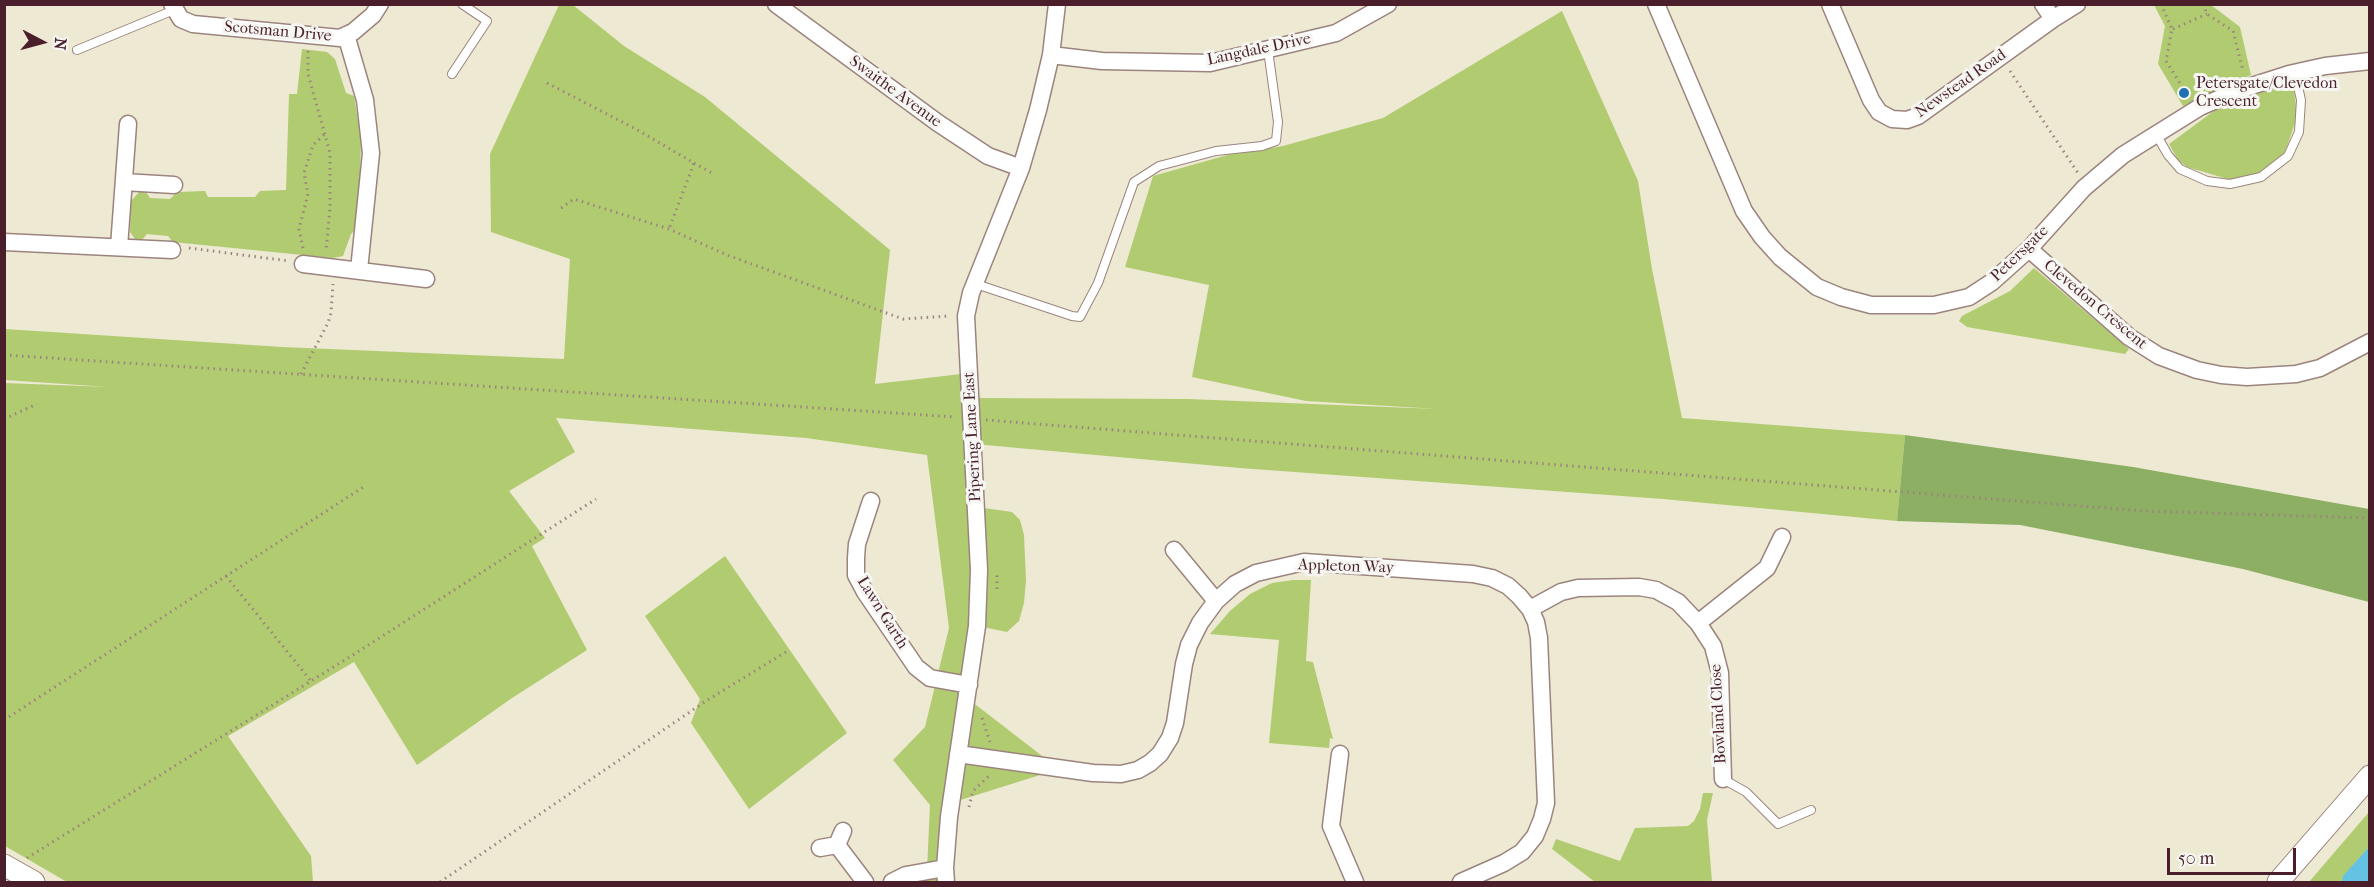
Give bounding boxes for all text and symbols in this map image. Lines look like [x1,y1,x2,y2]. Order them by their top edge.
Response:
north arrow [12,12,72,72]
street label: Scotsman Drive [224,18,332,46]
street label: Langdale Drive [1205,30,1313,70]
text: N [50,37,70,51]
street label: Newstead Road [1912,46,2010,122]
street label: Swaithe Avenue [845,52,945,132]
place label: Petersgate/Clevedon Crescent [2196,74,2337,112]
marker: Petersgate/Clevedon Crescent [2177,86,2191,100]
street label: Petersgate [1987,222,2053,286]
street label: Clevedon Crescent [2039,256,2151,354]
street label: Pipering Lane East [960,371,986,503]
street label: Appleton Way [1297,556,1395,578]
street label: Lawn Garth [852,573,912,653]
street label: Bowland Close [1707,663,1731,765]
scale bar [2170,836,2299,874]
text: 50 m [2178,848,2214,869]

